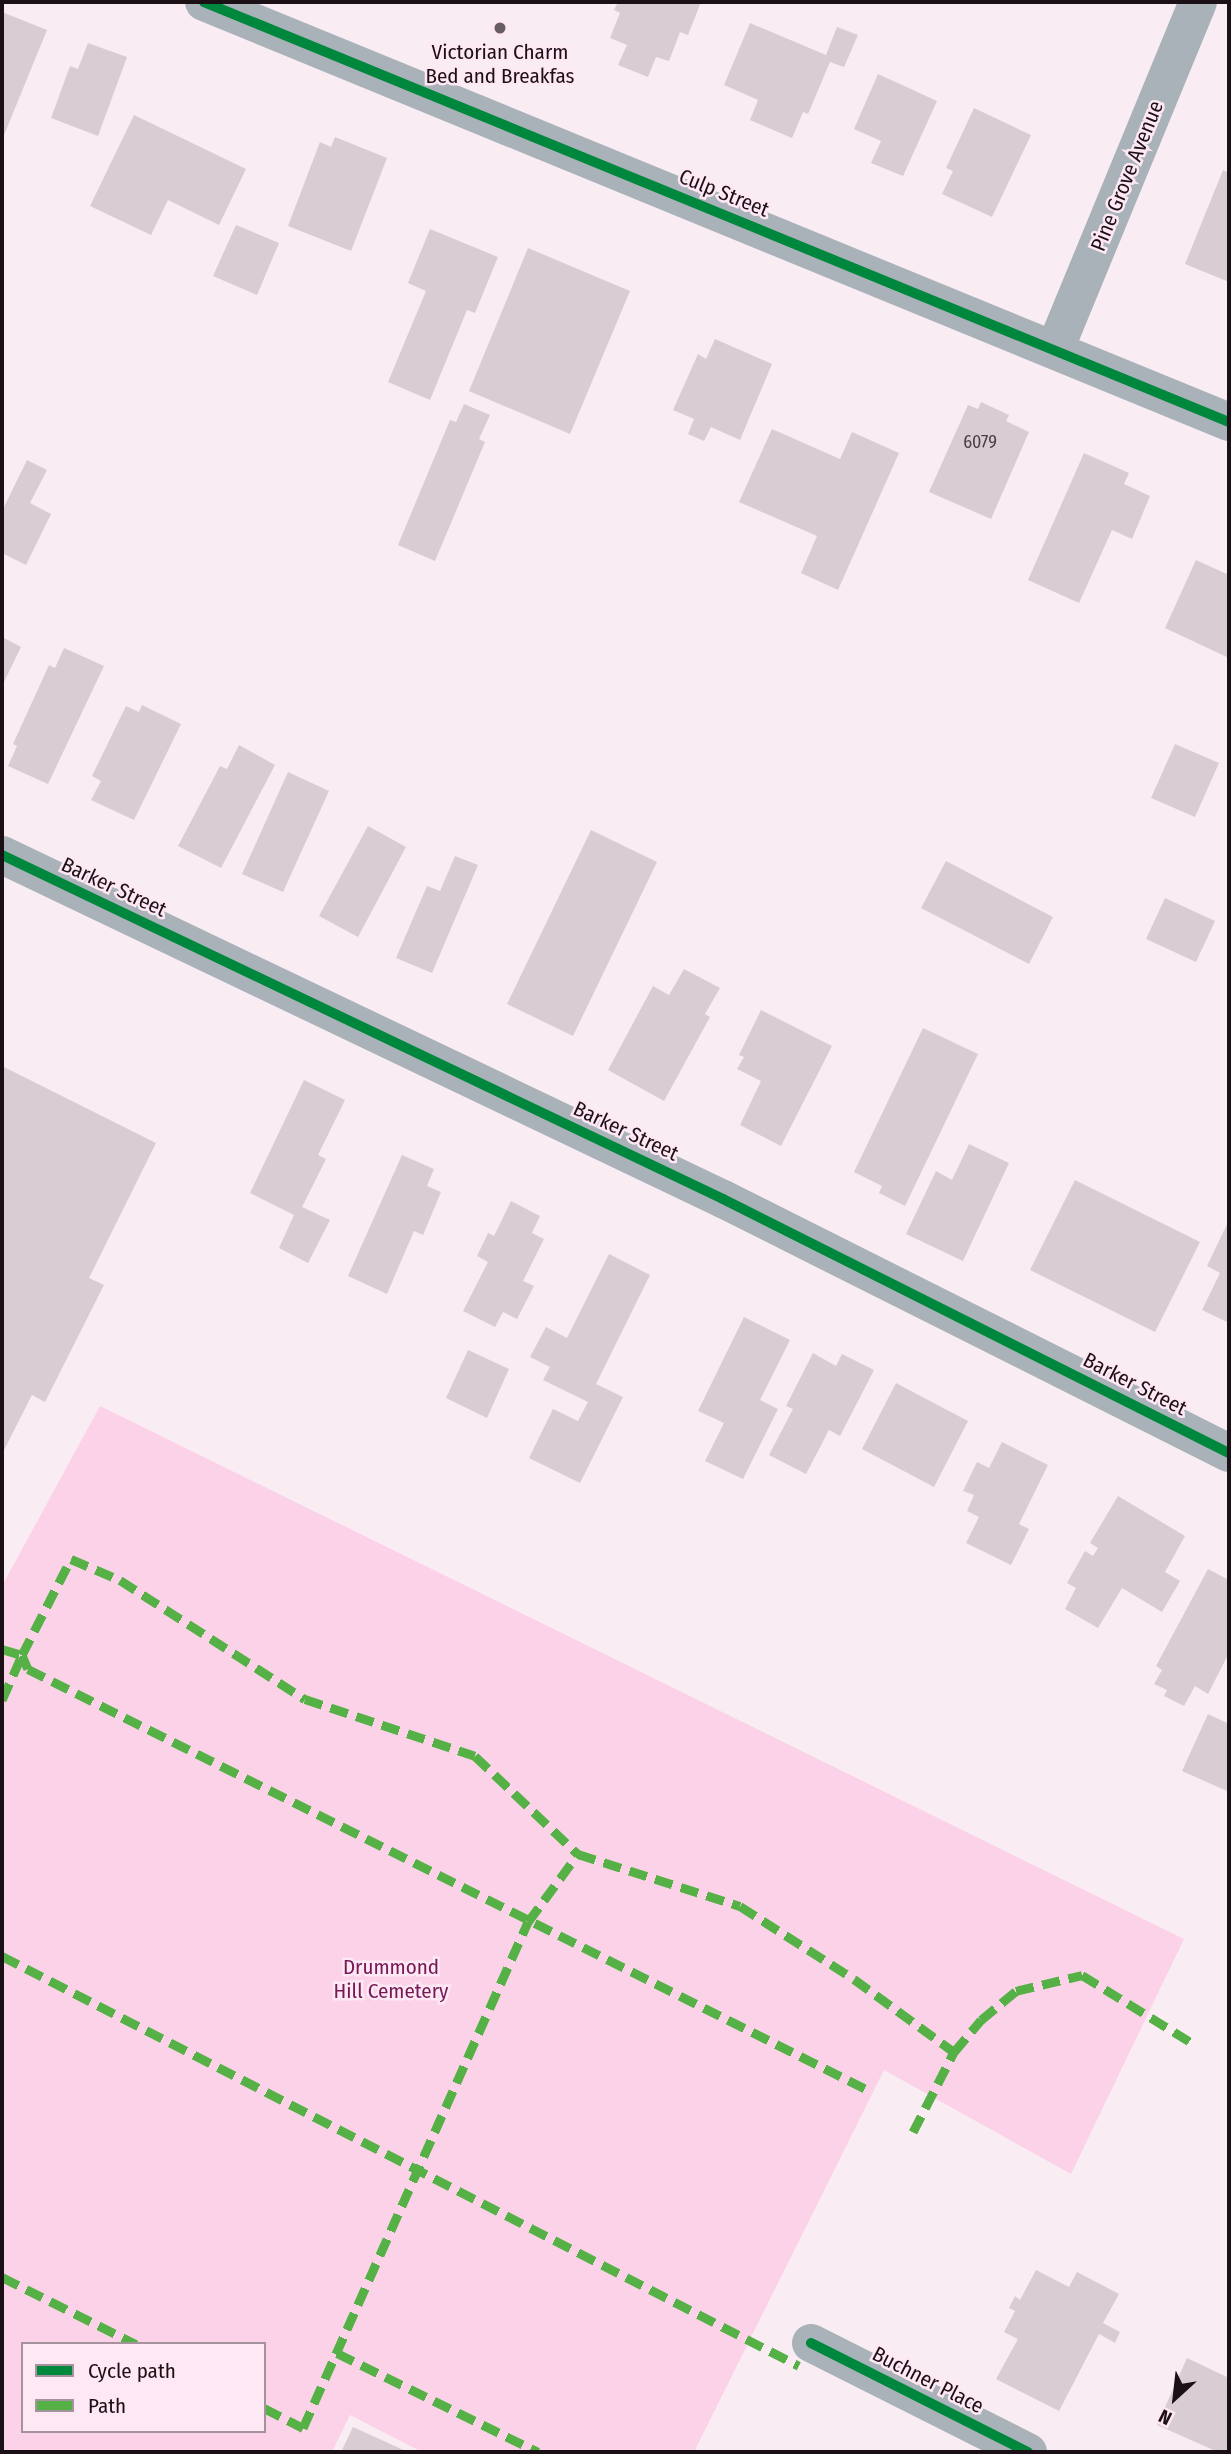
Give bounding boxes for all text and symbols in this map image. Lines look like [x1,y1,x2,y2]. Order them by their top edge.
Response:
marker: Victorian Charm Bed and Breakfas [492,20,508,36]
place label: Victorian Charm Bed and Breakfas [425,39,575,89]
street label: Pine Grove Avenue [1085,97,1169,255]
street label: Culp Street [675,164,773,222]
house number: 6079 [963,431,997,453]
street label: Barker Street [57,852,171,922]
street label: Barker Street [569,1096,683,1166]
street label: Barker Street [1079,1347,1191,1421]
park label: Drummond Hill Cemetery [334,1954,448,2004]
street label: Buchner Place [868,2341,988,2419]
legend [21,2342,266,2433]
text: Cycle path [88,2358,176,2384]
north arrow [1140,2363,1210,2433]
text: Path [88,2393,126,2419]
text: N [1155,2404,1176,2430]

